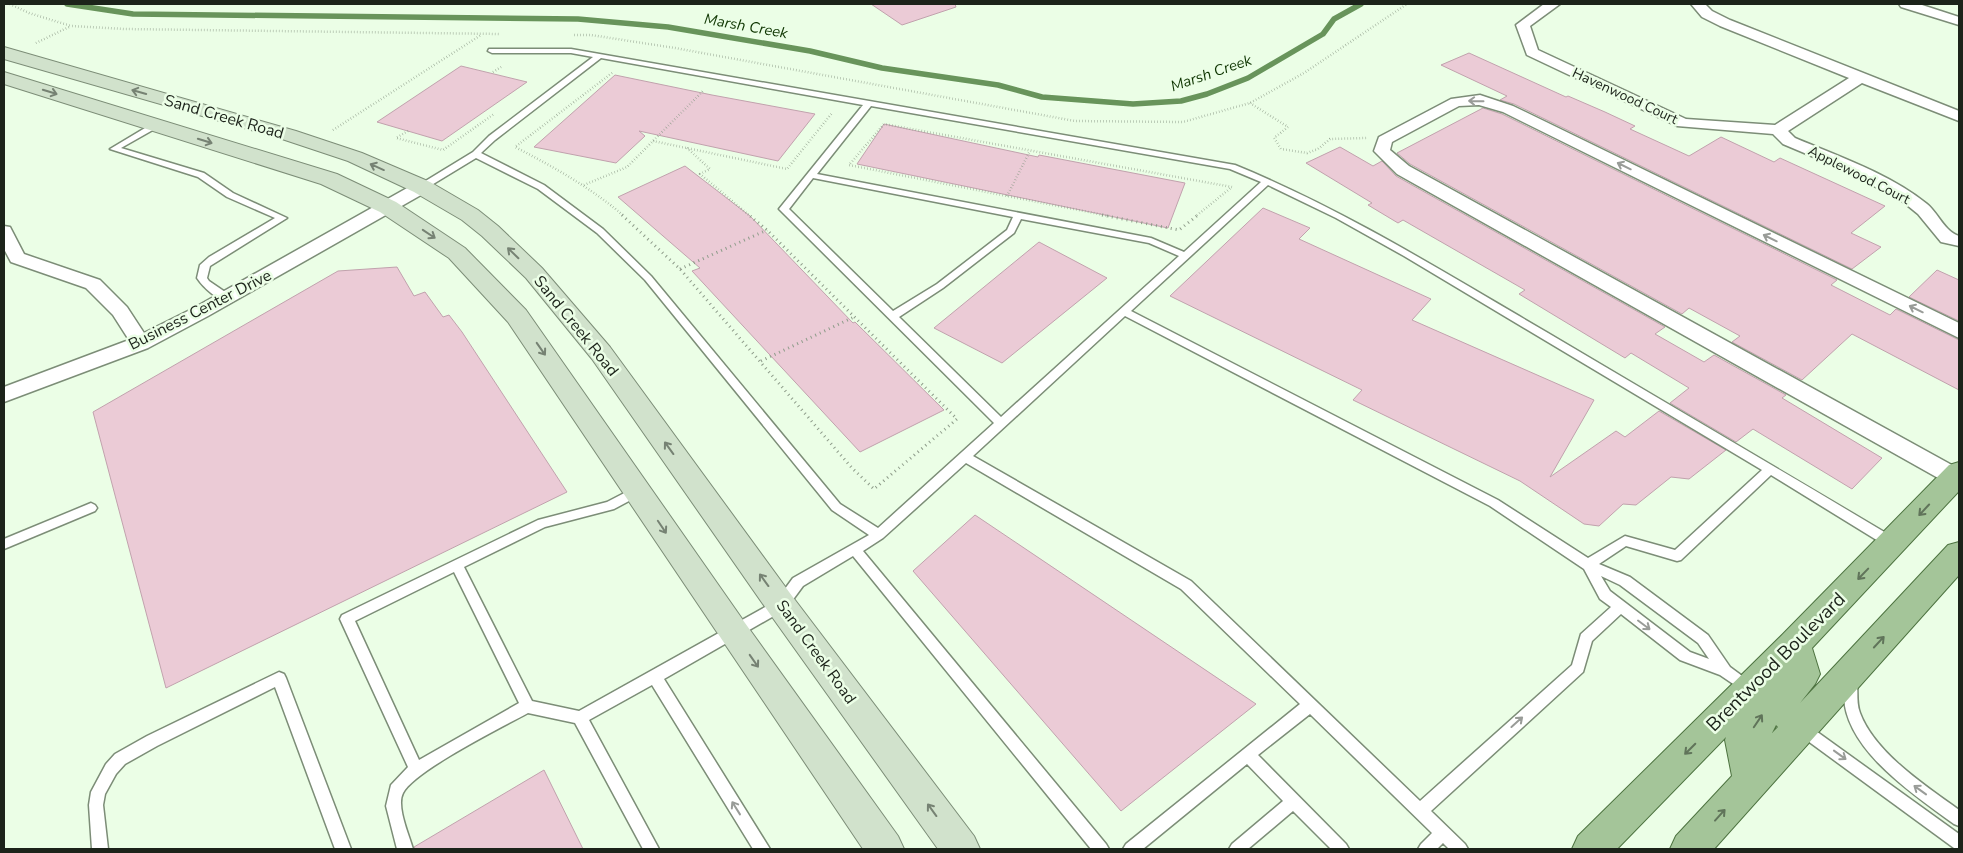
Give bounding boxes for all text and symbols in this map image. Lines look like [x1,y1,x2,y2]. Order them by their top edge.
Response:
water label: Marsh Creek [703,9,790,43]
water label: Marsh Creek [1168,50,1255,96]
street label: Havenwood Court [1569,63,1681,129]
one-way arrow [132,86,148,96]
one-way arrow [42,88,58,98]
street label: Sand Creek Road [162,89,286,145]
one-way arrow [1468,96,1484,106]
one-way arrow [197,136,213,146]
street label: Applewood Court [1805,141,1913,209]
one-way arrow [370,161,385,171]
one-way arrow [1617,161,1632,170]
one-way arrow [421,229,435,239]
one-way arrow [1763,232,1778,242]
one-way arrow [507,247,520,259]
street label: Business Center Drive [125,264,275,356]
street label: Sand Creek Road [529,271,623,381]
one-way arrow [1908,304,1923,314]
one-way arrow [536,342,546,356]
one-way arrow [664,441,674,455]
one-way arrow [1918,504,1930,517]
one-way arrow [657,520,667,534]
one-way arrow [1857,568,1869,580]
one-way arrow [758,574,769,588]
street label: Brentwood Boulevard [1701,587,1851,737]
street label: Sand Creek Road [771,596,861,708]
one-way arrow [1638,619,1651,630]
one-way arrow [1873,635,1885,648]
one-way arrow [749,654,759,668]
one-way arrow [1753,714,1763,728]
one-way arrow [1511,717,1524,728]
one-way arrow [1684,743,1697,755]
one-way arrow [1833,750,1846,761]
one-way arrow [1913,785,1927,795]
one-way arrow [730,801,740,815]
one-way arrow [927,804,938,817]
one-way arrow [1714,808,1726,821]

